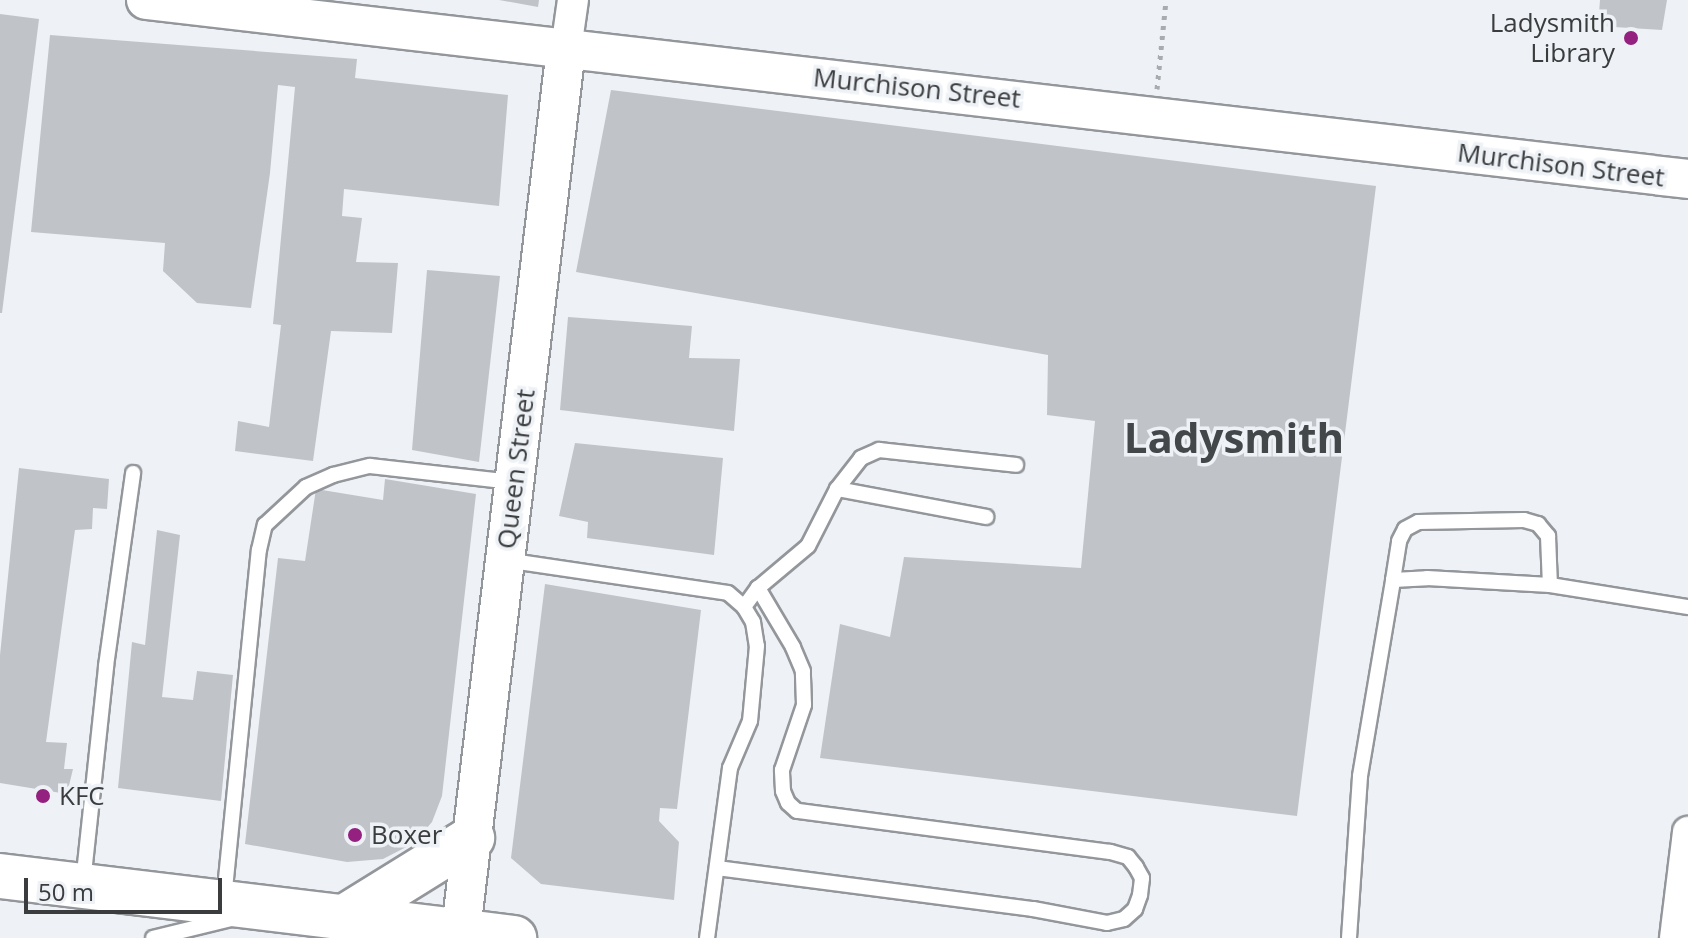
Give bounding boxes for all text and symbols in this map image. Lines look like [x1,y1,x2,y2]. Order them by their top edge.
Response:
place label: Ladysmith Library [1490,7,1615,68]
marker: Ladysmith Library [1622,29,1640,47]
street label: Murchison Street [812,62,1022,114]
street label: Murchison Street [1456,137,1666,193]
street label: Queen Street [491,387,541,551]
district label: Ladysmith [1124,412,1344,462]
place label: KFC [59,780,105,812]
marker: KFC [34,787,52,805]
place label: Boxer [371,819,442,851]
marker: Boxer [346,826,364,844]
scale bar [28,862,226,912]
text: 50 m [38,875,94,908]

